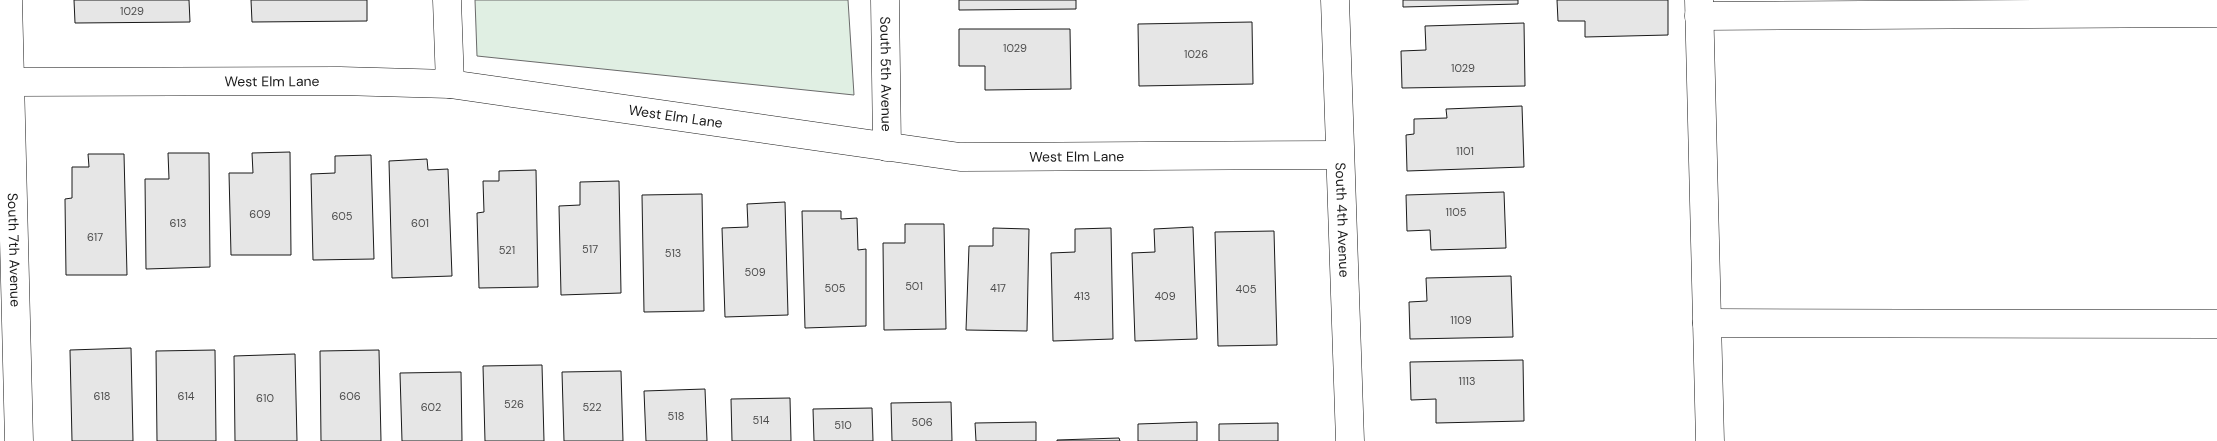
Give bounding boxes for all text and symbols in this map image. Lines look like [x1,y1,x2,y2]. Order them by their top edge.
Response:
house number: 1029 [120,4,144,18]
street label: South 5th Avenue [876,16,896,132]
house number: 1029 [1003,41,1027,55]
house number: 1026 [1184,47,1208,61]
house number: 1029 [1451,61,1475,75]
street label: West Elm Lane [224,72,320,90]
street label: West Elm Lane [627,101,724,132]
house number: 1101 [1456,144,1474,158]
street label: West Elm Lane [1029,147,1124,166]
street label: South 4th Avenue [1332,162,1353,278]
street label: South 7th Avenue [4,193,25,307]
house number: 1105 [1445,205,1467,219]
house number: 609 [249,207,271,221]
house number: 605 [331,209,353,223]
house number: 613 [170,216,186,230]
house number: 601 [411,216,429,230]
house number: 617 [87,230,103,244]
house number: 517 [582,242,598,256]
house number: 521 [499,243,515,257]
house number: 513 [665,246,681,260]
house number: 509 [744,265,766,279]
house number: 501 [905,279,923,293]
house number: 505 [825,281,846,295]
house number: 417 [990,281,1006,295]
house number: 405 [1236,282,1257,296]
house number: 413 [1074,289,1090,303]
house number: 409 [1154,289,1176,303]
house number: 1109 [1450,313,1472,327]
house number: 1113 [1459,374,1475,388]
house number: 618 [93,389,111,403]
house number: 614 [177,389,195,403]
house number: 606 [339,389,361,403]
house number: 610 [256,391,274,405]
house number: 526 [504,397,524,411]
house number: 602 [421,400,441,414]
house number: 522 [582,400,602,414]
house number: 518 [668,409,684,423]
house number: 514 [753,413,770,427]
house number: 506 [911,415,933,429]
house number: 510 [834,418,852,432]

